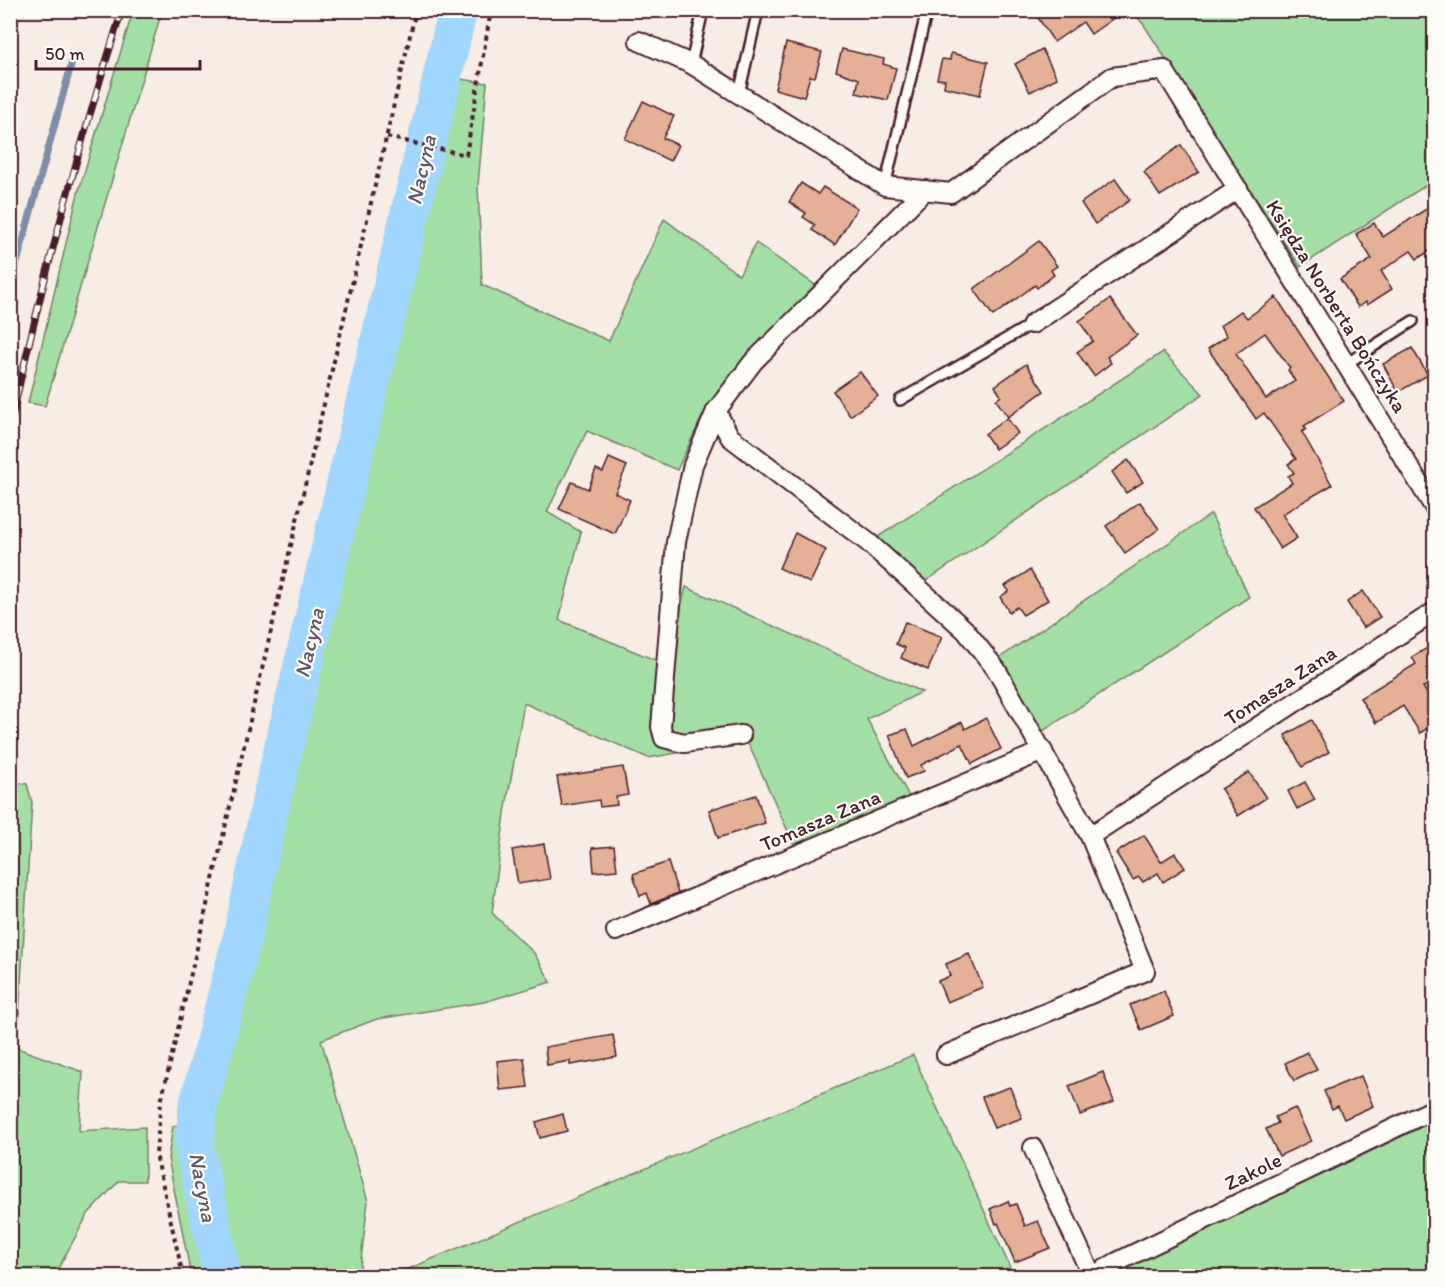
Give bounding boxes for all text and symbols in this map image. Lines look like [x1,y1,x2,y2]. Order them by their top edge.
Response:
scale bar [36,33,200,71]
text: 50 m [45,43,85,65]
water label: Nacyna [400,132,442,207]
street label: Księdza Norberta Bończyka [1261,195,1413,417]
water label: Nacyna [288,605,330,680]
street label: Tomasza Zana [1219,640,1341,730]
street label: Tomasza Zana [756,783,884,857]
street label: Zakole [1220,1147,1286,1195]
water label: Nacyna [183,1150,223,1225]

